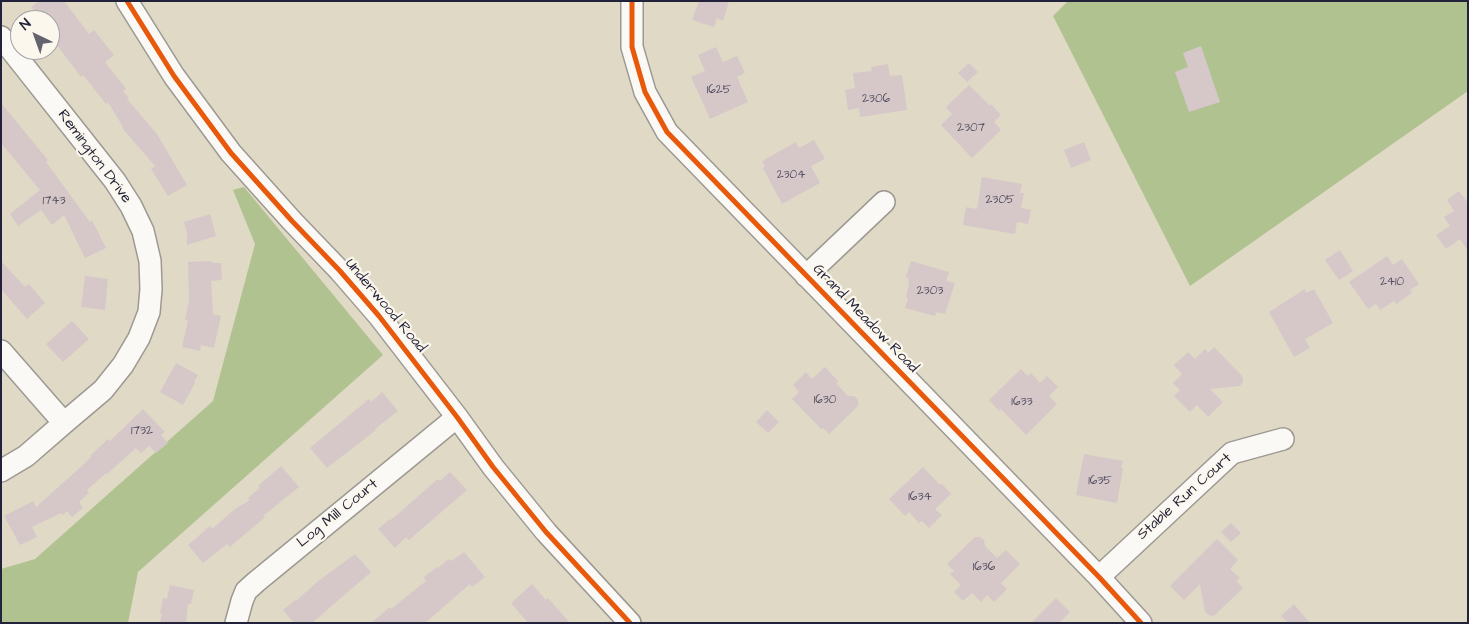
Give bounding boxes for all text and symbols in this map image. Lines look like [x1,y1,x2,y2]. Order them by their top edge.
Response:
north arrow [10,10,60,60]
text: N [16,14,36,35]
house number: 1625 [707,83,731,97]
house number: 2306 [862,92,890,106]
street label: Remington Drive [53,107,135,207]
house number: 2307 [957,121,985,135]
house number: 2304 [777,168,805,182]
house number: 2305 [985,193,1015,207]
house number: 1743 [42,194,66,208]
street label: Underwood Road [340,255,430,357]
street label: Grand Meadow Road [808,261,922,377]
house number: 2410 [1380,275,1404,289]
house number: 2303 [917,284,943,298]
house number: 1630 [814,393,836,407]
house number: 1633 [1011,395,1033,409]
house number: 1732 [131,424,153,438]
street label: Stable Run Court [1134,450,1236,544]
house number: 1635 [1088,474,1112,488]
street label: Log Mill Court [294,476,382,552]
house number: 1634 [908,490,932,504]
house number: 1636 [973,560,995,574]

